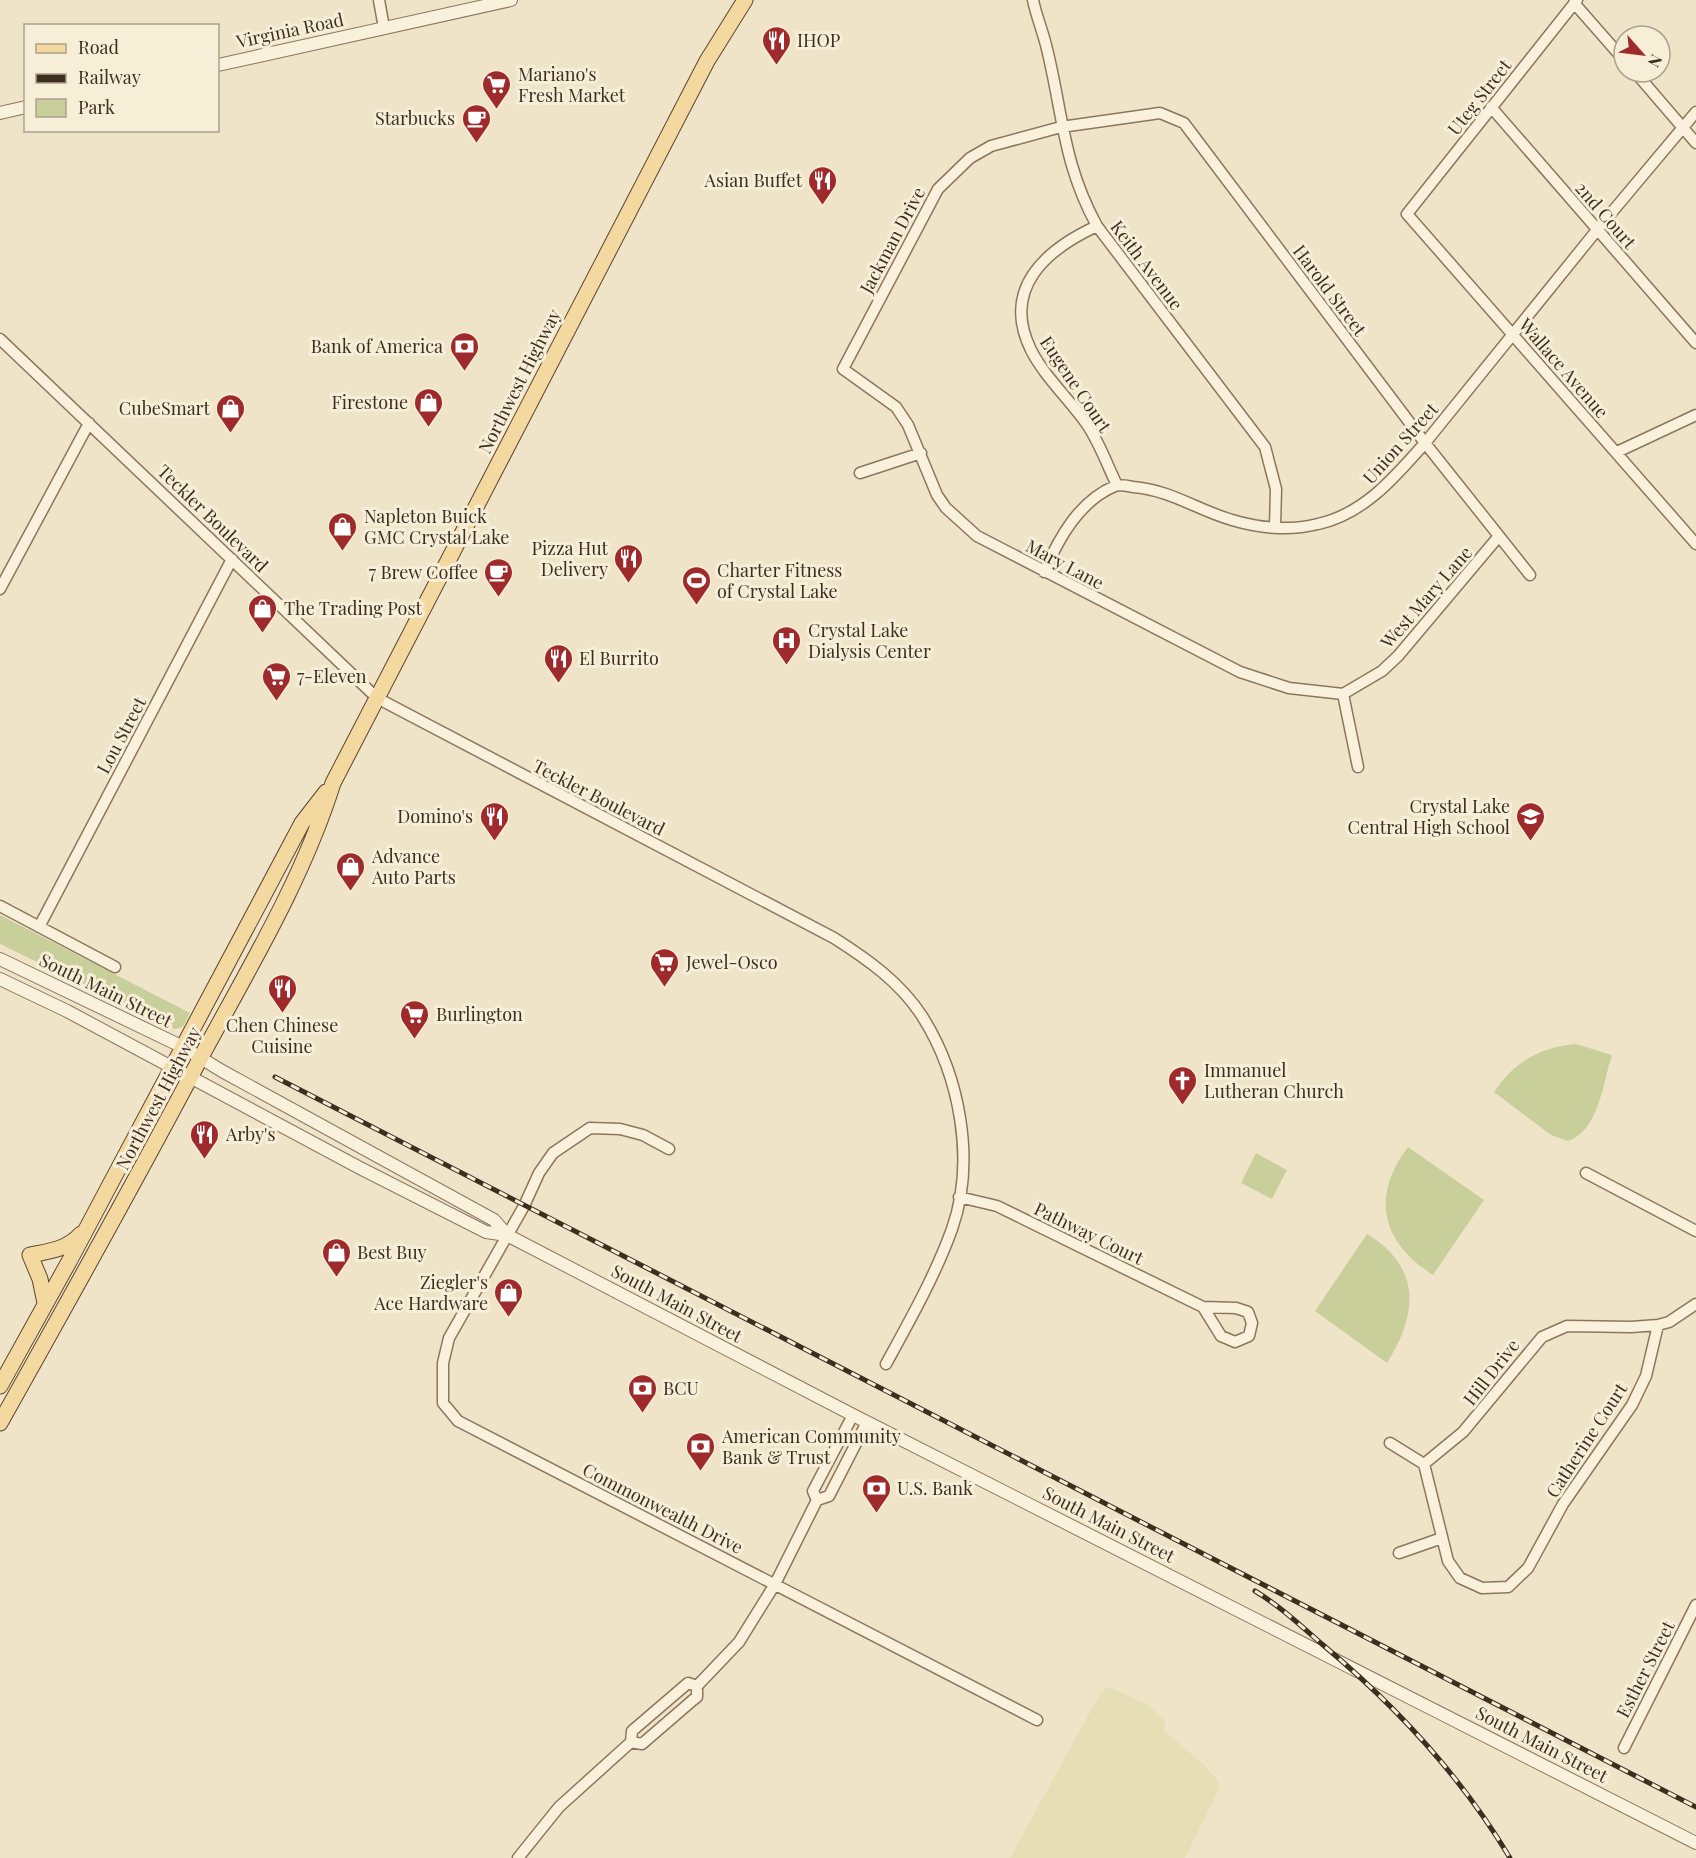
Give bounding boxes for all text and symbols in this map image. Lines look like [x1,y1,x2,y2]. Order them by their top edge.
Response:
street label: Virginia Road [233,7,346,53]
legend [24,24,219,132]
restaurant icon: IHOP [760,24,792,66]
north arrow [1612,24,1672,84]
place label: IHOP [797,28,841,52]
text: Road [78,35,119,59]
text: N [1643,51,1668,72]
street label: Uteg Street [1442,54,1517,140]
place label: Mariano's Fresh Market [518,62,626,107]
text: Railway [78,65,141,89]
supermarket icon: Mariano's Fresh Market [481,68,513,110]
text: Park [78,95,115,119]
cafe icon: Starbucks [460,102,492,144]
place label: Starbucks [375,106,455,130]
restaurant icon: Asian Buffet [807,164,839,206]
place label: Asian Buffet [704,168,803,192]
street label: 2nd Court [1570,176,1642,254]
street label: Jackman Drive [853,183,930,298]
street label: Keith Avenue [1105,215,1189,315]
street label: Harold Street [1288,240,1372,341]
street label: Northwest Highway [472,305,566,457]
street label: Wallace Avenue [1513,312,1614,423]
bank icon: Bank of America [448,330,480,372]
street label: Eugene Court [1035,331,1117,437]
place label: Bank of America [311,334,443,358]
shop icon: Firestone [413,386,445,428]
place label: Firestone [332,390,408,414]
shop icon: CubeSmart [215,392,247,434]
place label: CubeSmart [119,396,211,420]
street label: Union Street [1357,397,1443,489]
street label: Teckler Boulevard [152,459,274,577]
place label: Napleton Buick GMC Crystal Lake [364,504,509,549]
shop icon: Napleton Buick GMC Crystal Lake [327,510,359,552]
street label: Mary Lane [1022,533,1108,595]
place label: Pizza Hut Delivery [532,536,609,581]
street label: West Mary Lane [1374,541,1477,654]
restaurant icon: Pizza Hut Delivery [613,542,645,584]
cafe icon: 7 Brew Coffee [483,556,515,598]
place label: Charter Fitness of Crystal Lake [717,558,842,603]
place label: 7 Brew Coffee [369,560,478,584]
sports icon: Charter Fitness of Crystal Lake [680,564,712,606]
shop icon: The Trading Post [247,592,279,634]
place label: The Trading Post [284,596,422,620]
place label: Crystal Lake Dialysis Center [808,618,931,663]
hospital icon: Crystal Lake Dialysis Center [771,624,803,666]
restaurant icon: El Burrito [542,642,574,684]
place label: El Burrito [579,646,659,670]
supermarket icon: 7-Eleven [260,660,292,702]
place label: 7-Eleven [297,664,367,688]
street label: Lou Street [91,692,152,778]
street label: Teckler Boulevard [529,753,670,841]
place label: Crystal Lake Central High School [1348,794,1510,839]
restaurant icon: Domino's [478,800,510,842]
school or university icon: Crystal Lake Central High School [1515,800,1547,842]
place label: Domino's [397,804,473,828]
place label: Advance Auto Parts [371,844,456,889]
shop icon: Advance Auto Parts [335,850,367,892]
supermarket icon: Jewel-Osco [649,946,681,988]
street label: South Main Street [36,947,177,1033]
place label: Jewel-Osco [685,950,778,974]
restaurant icon: Chen Chinese Cuisine [266,972,298,1014]
supermarket icon: Burlington [399,998,431,1040]
place label: Burlington [436,1002,523,1026]
place label: Chen Chinese Cuisine [226,1013,338,1058]
street label: Northwest Highway [110,1022,206,1174]
place label: Immanuel Lutheran Church [1204,1058,1344,1103]
church icon: Immanuel Lutheran Church [1167,1064,1199,1106]
restaurant icon: Arby's [189,1118,221,1160]
place label: Arby's [225,1122,275,1146]
street label: Pathway Court [1030,1196,1148,1270]
shop icon: Best Buy [320,1236,352,1278]
place label: Best Buy [357,1240,427,1264]
street label: South Main Street [607,1258,747,1348]
place label: Ziegler's Ace Hardware [373,1270,488,1315]
shop icon: Ziegler's Ace Hardware [493,1276,525,1318]
street label: Hill Drive [1458,1334,1524,1410]
bank icon: BCU [626,1372,658,1414]
place label: BCU [663,1376,699,1400]
street label: Catherine Court [1540,1378,1632,1502]
place label: American Community Bank & Trust [721,1424,901,1469]
bank icon: American Community Bank & Trust [685,1430,717,1472]
street label: Commonwealth Drive [579,1457,747,1559]
bank icon: U.S. Bank [860,1472,892,1514]
place label: U.S. Bank [897,1476,973,1500]
street label: South Main Street [1039,1480,1180,1568]
street label: Esther Street [1610,1616,1680,1721]
street label: South Main Street [1472,1700,1613,1788]

